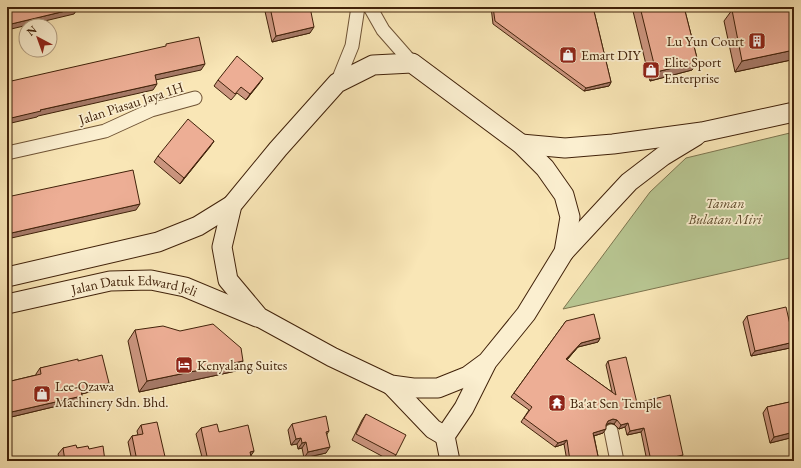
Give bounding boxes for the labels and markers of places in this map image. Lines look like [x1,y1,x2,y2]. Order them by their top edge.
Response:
building icon: Lu Yun Court [747,31,767,51]
place label: Lu Yun Court [667,32,745,50]
shop icon: Emart DIY [558,45,578,65]
place label: Emart DIY [581,46,642,64]
place label: Elite Sport Enterprise [664,53,722,87]
shop icon: Elite Sport Enterprise [641,60,661,80]
hotel icon: Kenyalang Suites [174,355,194,375]
place label: Kenyalang Suites [197,356,288,374]
place label: Lee-Ozawa Machinery Sdn. Bhd. [55,377,168,411]
shop icon: Lee-Ozawa Machinery Sdn. Bhd. [32,384,52,404]
temple icon: Ba'at Sen Temple [547,393,567,413]
place label: Ba'at Sen Temple [570,394,662,412]

